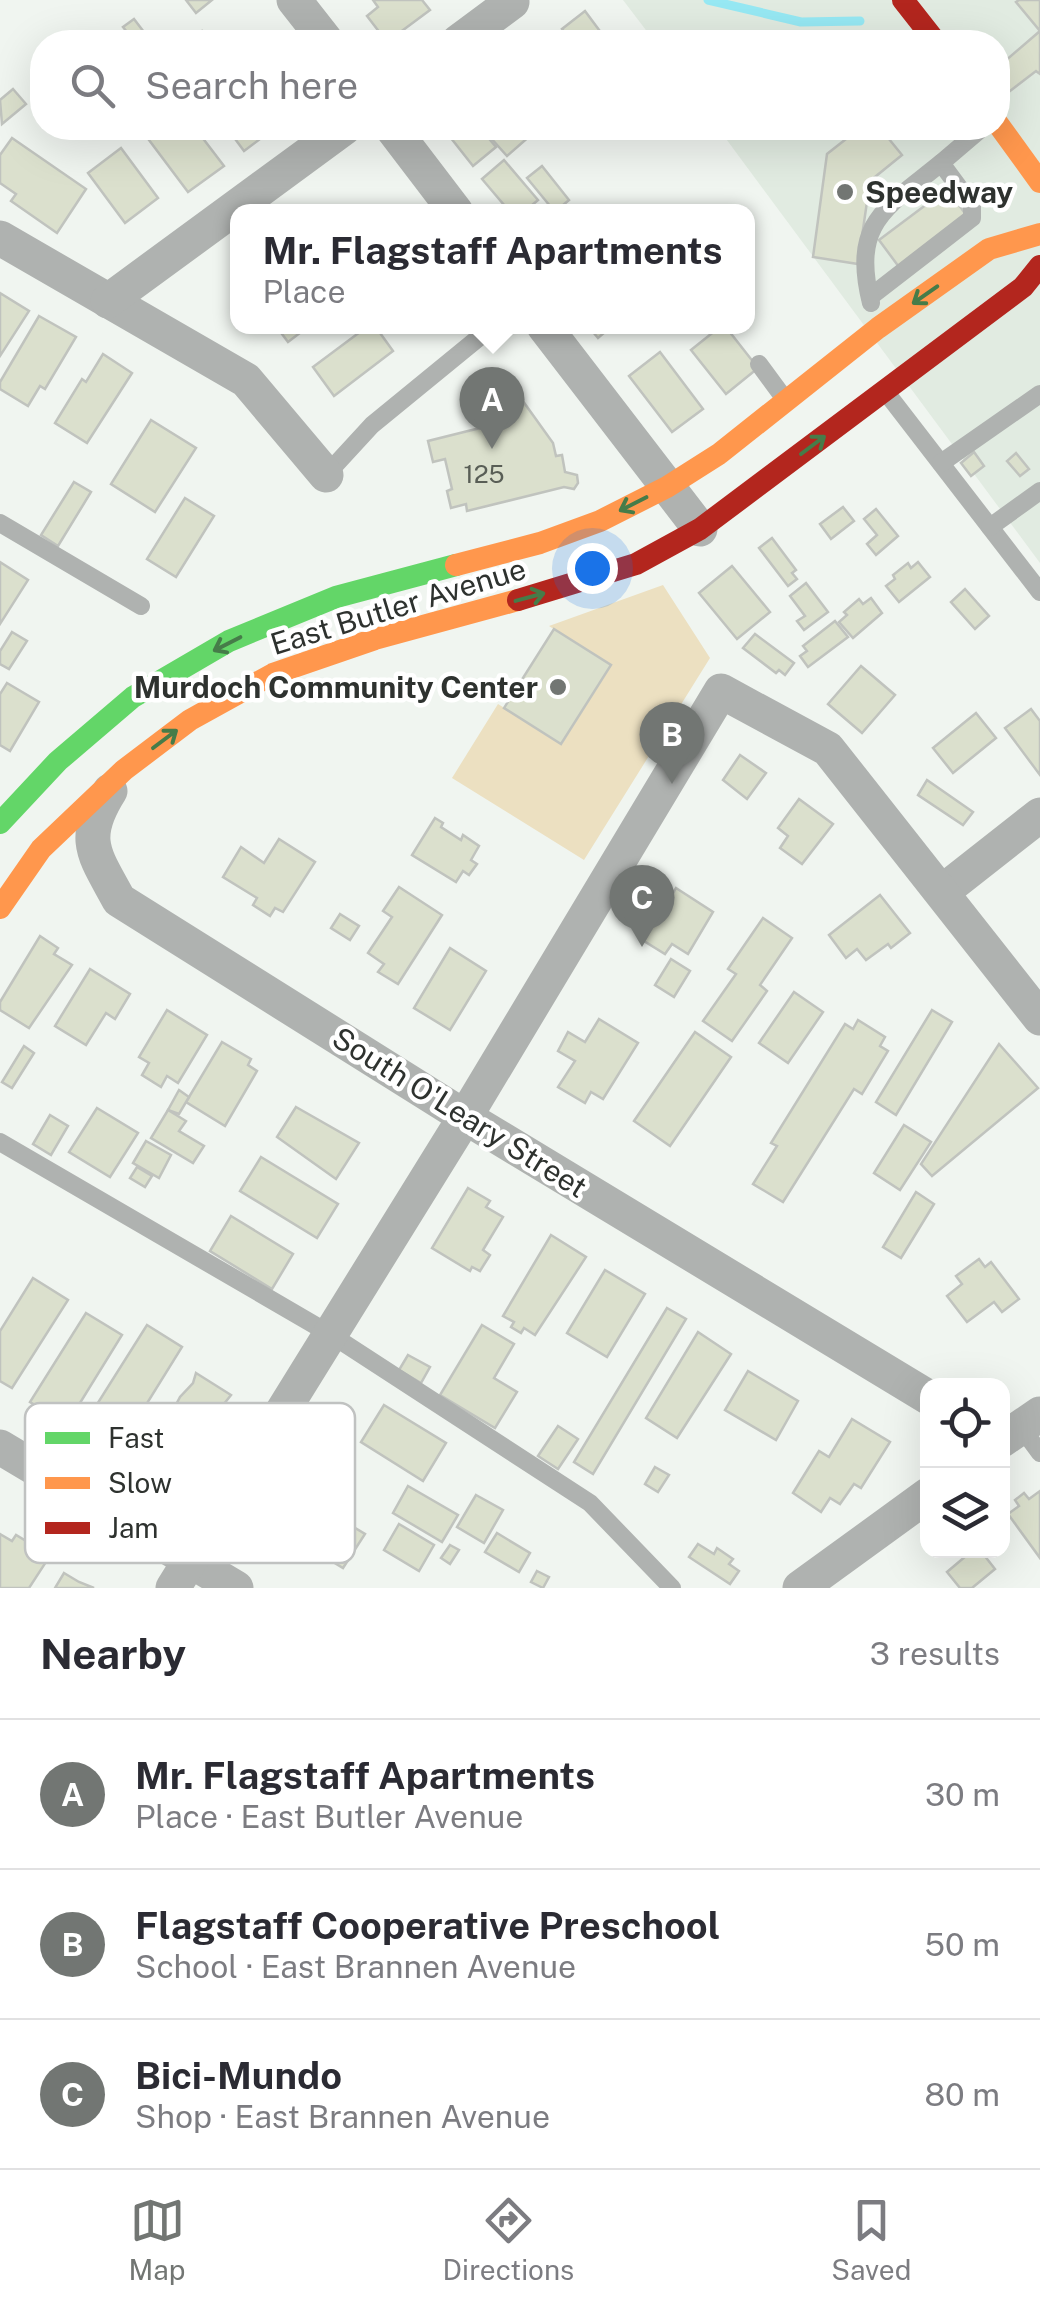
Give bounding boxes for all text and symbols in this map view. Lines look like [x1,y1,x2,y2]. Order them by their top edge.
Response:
search box [30,30,1010,140]
icon: search [65,58,120,113]
text: Search here [145,63,358,108]
place label: Speedway [865,174,1013,210]
marker: Speedway [834,181,856,203]
popup [230,204,755,334]
text: Mr. Flagstaff Apartments [263,228,723,273]
text: Place [263,273,346,310]
one-way arrow [911,284,939,305]
pin: A [460,366,524,449]
one-way arrow [799,434,826,455]
house number: 125 [463,459,505,489]
one-way arrow [618,495,648,514]
your location [567,543,618,594]
street label: East Butler Avenue [266,550,530,662]
one-way arrow [514,586,545,605]
one-way arrow [213,635,243,654]
place label: Murdoch Community Center [134,669,538,705]
marker: Murdoch Community Center [547,676,569,698]
pin: B [640,702,704,784]
one-way arrow [151,729,178,750]
pin: C [610,864,674,947]
street label: South O'Leary Street [326,1019,594,1205]
map controls [920,1378,1010,1558]
button: locate [920,1378,1010,1468]
legend [25,1403,355,1563]
text: Fast [108,1421,164,1454]
text: Slow [108,1466,172,1499]
button: layers [920,1468,1010,1558]
text: Jam [108,1511,159,1544]
text: Nearby [40,1629,186,1678]
text: 3 results [870,1635,1000,1672]
text: Mr. Flagstaff Apartments [135,1753,595,1798]
text: A [61,1776,84,1813]
text: 30 m [925,1776,1000,1813]
text: Place · East Butler Avenue [135,1798,523,1835]
text: Flagstaff Cooperative Preschool [135,1903,720,1948]
text: B [62,1926,83,1963]
text: 50 m [924,1926,1000,1963]
text: School · East Brannen Avenue [135,1948,576,1985]
text: Bici-Mundo [135,2053,342,2098]
text: C [61,2076,84,2113]
text: 80 m [924,2076,1000,2113]
text: Shop · East Brannen Avenue [135,2098,550,2135]
tab: Map [129,2193,185,2286]
tab: Directions [443,2193,574,2286]
tab: Saved [831,2193,911,2286]

